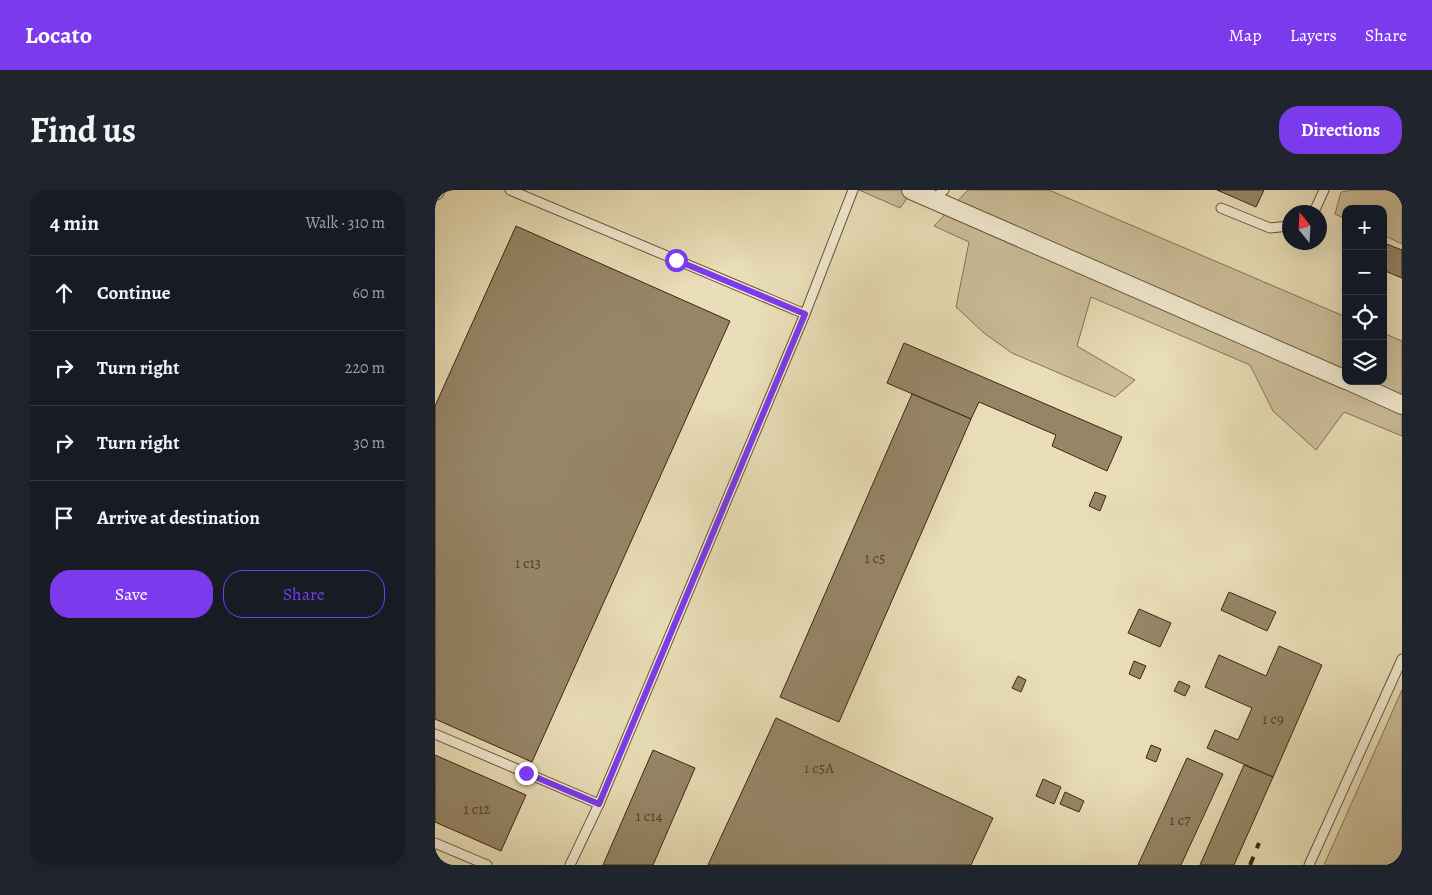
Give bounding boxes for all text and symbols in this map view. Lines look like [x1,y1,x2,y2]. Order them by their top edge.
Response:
text: Locato [25,19,92,51]
text: Map [1229,23,1262,47]
text: Layers [1290,23,1337,47]
text: Share [1365,23,1407,47]
text: Find us [30,106,136,154]
button: Directions [1279,106,1402,154]
north arrow [1282,205,1327,250]
map controls [1342,205,1387,385]
button: + [1342,205,1387,250]
text: 4 min [50,209,99,237]
text: Walk · 310 m [305,212,385,234]
route start [665,249,688,272]
button: − [1342,250,1387,295]
icon: ahead [50,279,78,307]
text: Continue [97,280,171,306]
text: 60 m [353,282,385,304]
button: locate [1342,295,1387,340]
button: layers [1342,340,1387,385]
icon: right [50,354,78,382]
text: Turn right [97,355,179,381]
text: 220 m [345,357,385,379]
icon: right [50,429,78,457]
text: Turn right [97,430,179,456]
text: 30 m [353,432,385,454]
icon: arrive [50,504,78,532]
text: Arrive at destination [97,505,260,531]
house number: 1 с5 [864,548,886,568]
house number: 1 с13 [515,553,541,573]
button: Save [50,570,213,618]
button: Share [223,570,385,618]
house number: 1 с9 [1262,709,1284,729]
house number: 1 с5А [804,758,834,778]
route end [515,762,538,785]
house number: 1 с12 [464,799,490,819]
house number: 1 с14 [636,806,662,826]
house number: 1 с7 [1170,810,1191,830]

